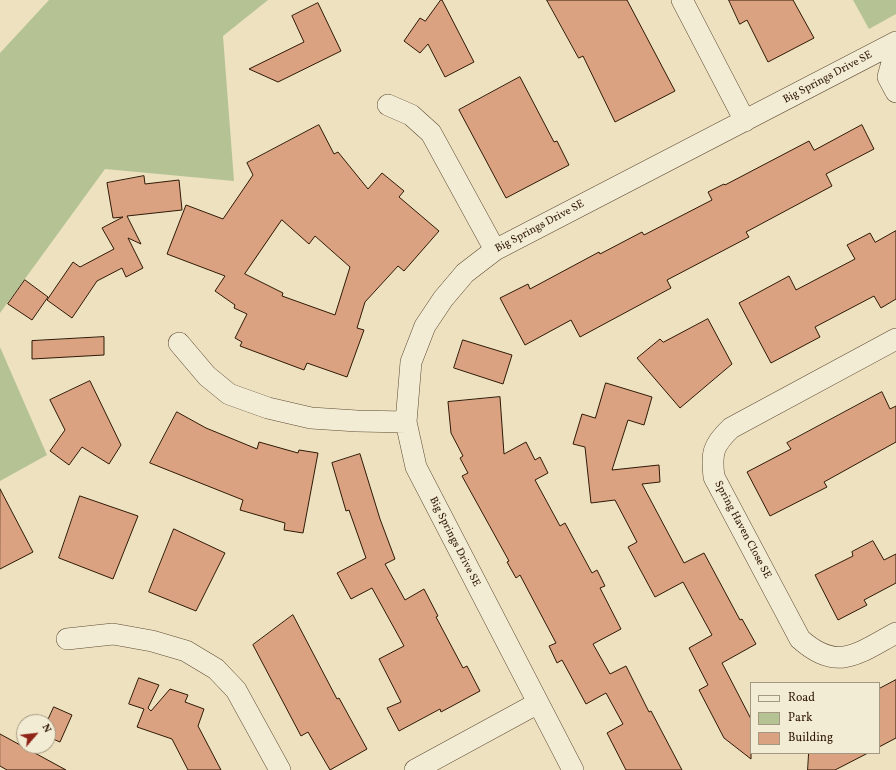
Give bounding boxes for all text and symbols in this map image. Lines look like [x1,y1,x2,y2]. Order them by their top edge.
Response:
street label: Big Springs Drive SE [781,49,875,107]
street label: Big Springs Drive SE [493,198,587,256]
street label: Spring Haven Close SE [711,479,773,581]
street label: Big Springs Drive SE [426,495,482,589]
legend [750,682,880,754]
text: Road [788,690,815,706]
text: Park [788,710,813,726]
north arrow [16,714,56,754]
text: N [38,722,55,736]
text: Building [788,730,833,746]

